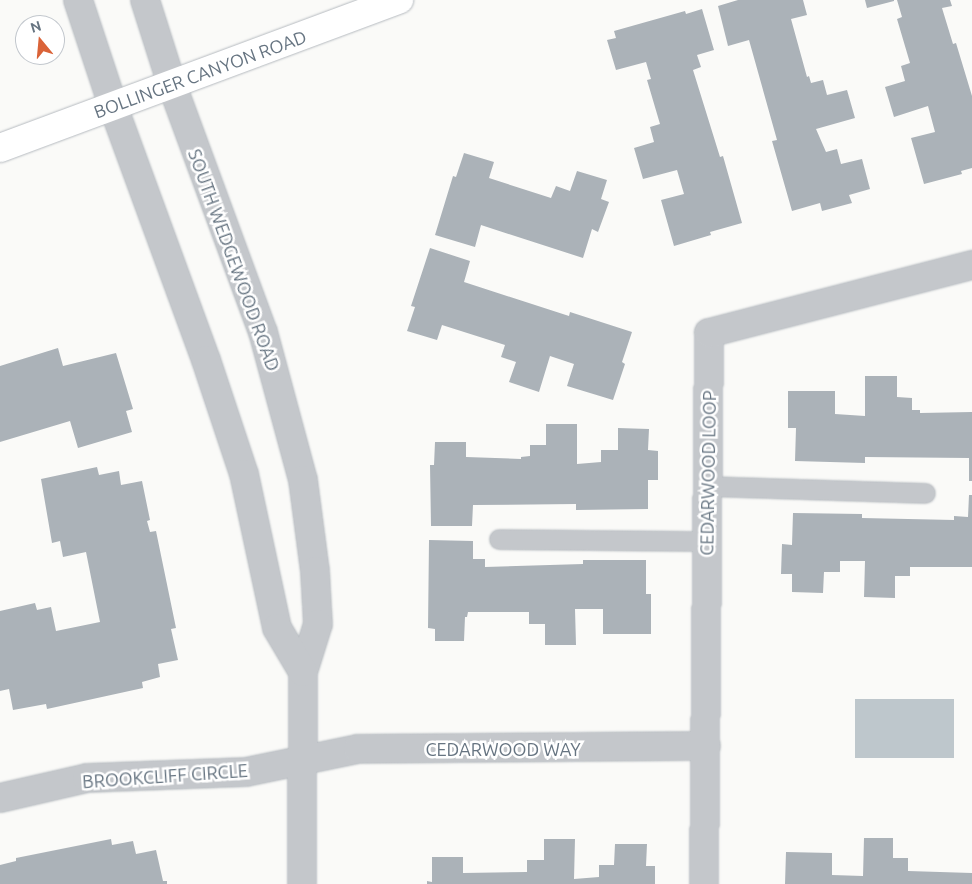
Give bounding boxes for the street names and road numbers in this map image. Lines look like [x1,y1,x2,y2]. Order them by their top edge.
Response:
street label: BOLLINGER CANYON ROAD [91,25,309,123]
street label: SOUTH WEDGEWOOD ROAD [184,146,284,374]
street label: CEDARWOOD LOOP [696,390,720,556]
street label: CEDARWOOD WAY [425,738,581,760]
street label: BROOKCLIFF CIRCLE [81,759,249,793]

